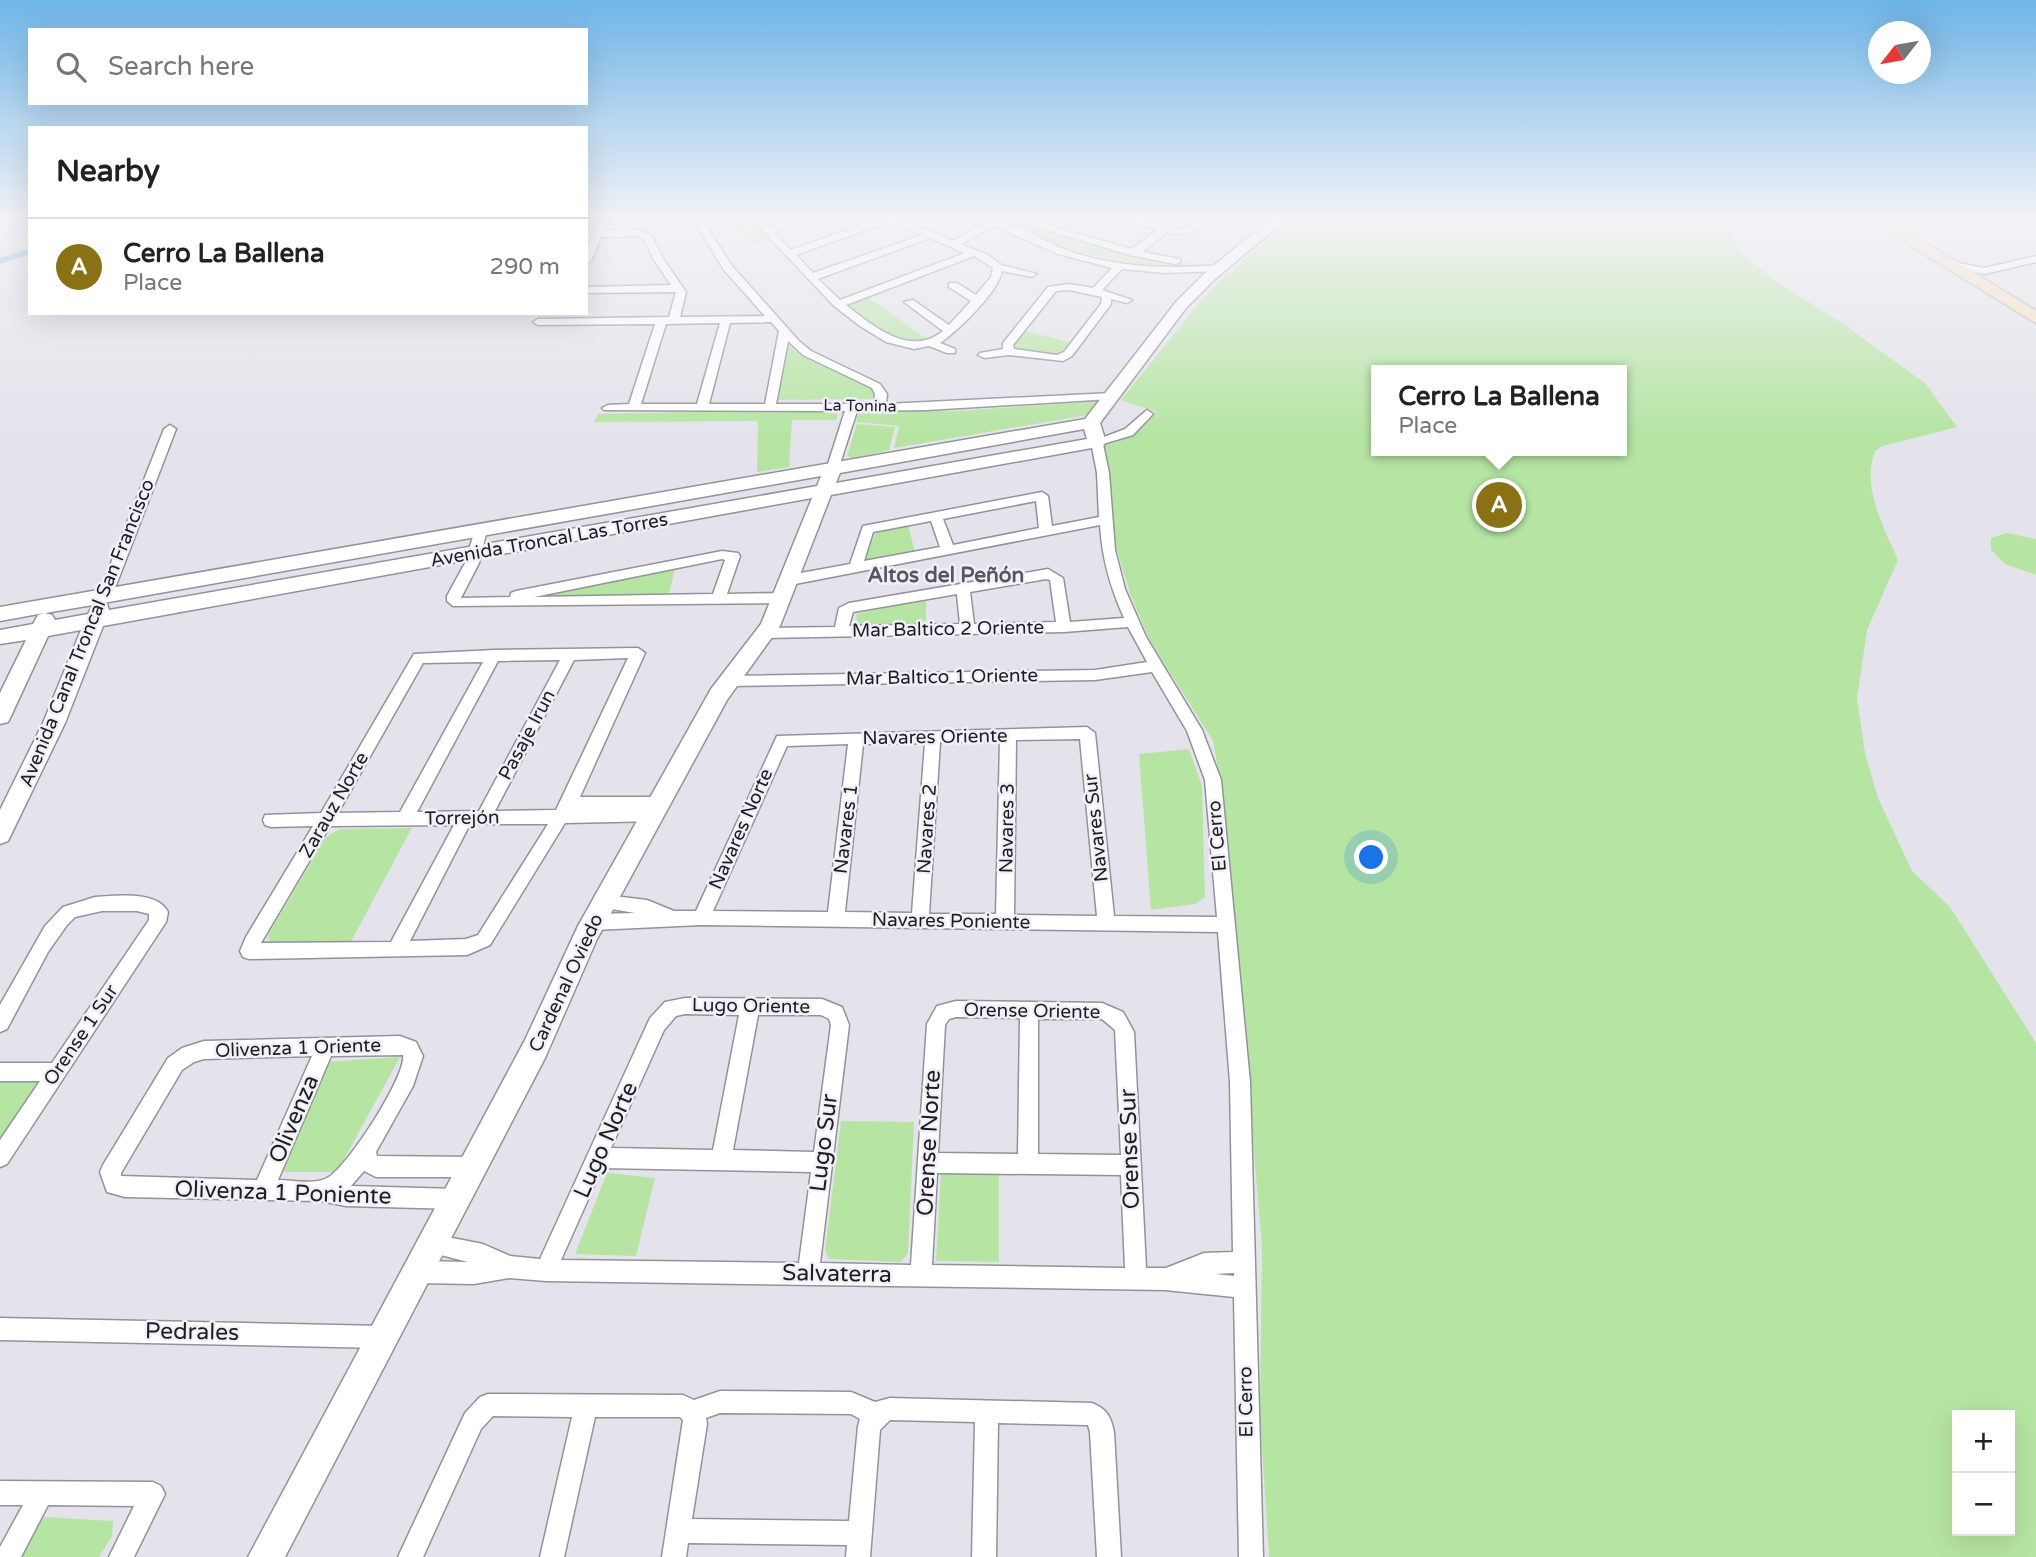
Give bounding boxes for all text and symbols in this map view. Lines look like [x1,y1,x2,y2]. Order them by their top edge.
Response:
north arrow [1868,21,1931,84]
search box [28,28,588,105]
icon: search [52,48,90,86]
text: Search here [108,51,254,82]
text: Nearby [56,153,160,190]
text: Cerro La Ballena [123,238,325,269]
text: A [70,253,88,281]
text: 290 m [490,253,560,281]
text: Place [123,269,182,297]
popup [1371,365,1627,456]
text: Cerro La Ballena [1398,381,1600,412]
street label: La Tonina [823,395,897,417]
text: Place [1398,412,1457,440]
street label: Avenida Canal Troncal San Francisco [15,476,159,790]
pin: A [1476,479,1522,531]
street label: Avenida Troncal Las Torres [428,508,670,572]
district label: Altos del Peñón [868,563,1024,588]
street label: Mar Baltico 2 Oriente [852,616,1044,642]
street label: Mar Baltico 1 Oriente [846,664,1038,690]
street label: Pasaje Irun [494,686,560,784]
street label: Navares Oriente [862,725,1008,749]
street label: Zarauz Norte [295,748,373,862]
street label: Navares Norte [705,765,777,893]
street label: Navares Sur [1079,772,1113,883]
street label: Navares 1 [830,783,862,875]
street label: Navares 2 [913,783,941,875]
street label: Navares 3 [995,783,1019,873]
street label: El Cerro [1203,800,1231,872]
street label: Torrejón [424,806,500,830]
your location [1354,840,1388,874]
street label: Navares Poniente [872,909,1030,933]
street label: Cardenal Oviedo [524,910,608,1056]
street label: Orense 1 Sur [39,980,123,1090]
street label: Lugo Oriente [692,994,810,1018]
street label: Orense Oriente [963,999,1101,1023]
street label: Olivenza 1 Oriente [215,1034,381,1062]
street label: Orense Norte [911,1069,947,1217]
street label: Olivenza [263,1071,325,1167]
street label: Lugo Norte [568,1078,644,1202]
street label: Orense Sur [1114,1088,1146,1210]
street label: Lugo Sur [804,1092,844,1194]
street label: Olivenza 1 Poniente [174,1175,392,1211]
street label: Salvaterra [782,1259,892,1289]
street label: Pedrales [145,1317,239,1347]
street label: El Cerro [1234,1366,1258,1438]
map controls [1952,1410,2015,1536]
button: + [1952,1410,2015,1473]
button: − [1952,1473,2015,1536]

